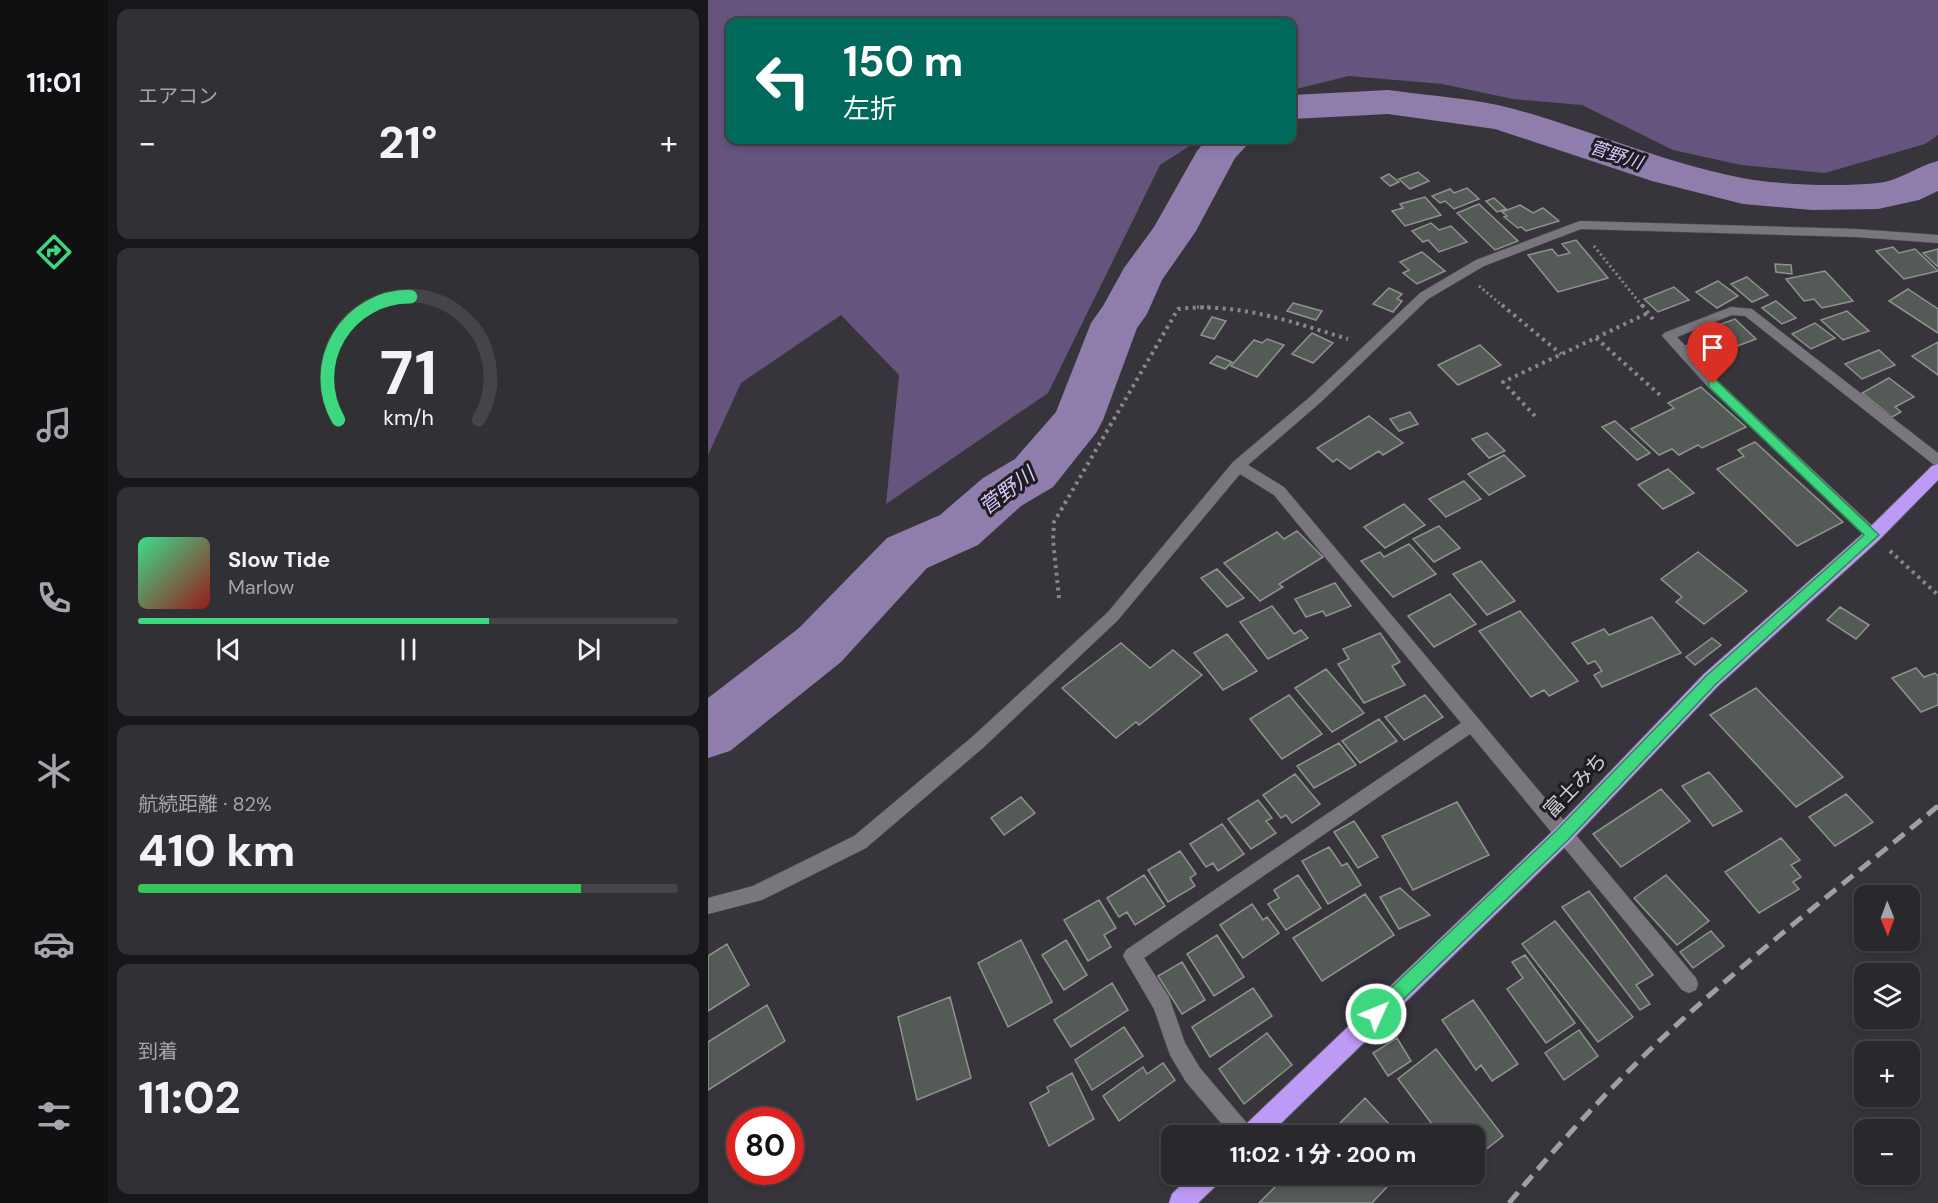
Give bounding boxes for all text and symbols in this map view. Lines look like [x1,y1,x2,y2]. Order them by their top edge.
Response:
text: 150 m [843,34,963,89]
icon: left [744,42,822,120]
text: 11:01 [26,65,82,100]
text: エアコン [138,83,218,109]
text: 左折 [843,91,897,126]
text: 21° [378,113,438,172]
text: − [138,121,156,164]
text: + [660,121,678,164]
water label: 菅野川 [1587,135,1647,175]
icon: directions [33,231,75,273]
pin [1687,322,1738,384]
icon: arrive [1696,331,1729,364]
text: 71 [379,332,437,413]
icon: music [33,404,75,446]
text: km/h [383,404,433,432]
water label: 菅野川 [973,460,1042,521]
text: Slow Tide [228,545,330,574]
text: Marlow [228,574,294,600]
icon: phone [33,577,75,619]
icon: previous [212,633,245,666]
icon: pause [392,633,425,666]
icon: next [572,633,605,666]
street label: 富士みち [1538,747,1612,823]
icon: climate [33,750,75,792]
text: 航続距離 · 82% [138,791,272,817]
text: 410 km [138,821,295,880]
north arrow [1854,885,1920,951]
map controls [1854,885,1920,1185]
icon: car [33,923,75,965]
button: layers [1854,963,1920,1029]
position arrow [1344,982,1408,1046]
text: 到着 [138,1038,178,1064]
button: + [1854,1041,1920,1107]
text: 11:02 [138,1068,241,1127]
icon: filters [33,1095,75,1137]
speed limit sign: 80 [726,1107,804,1185]
button: − [1854,1119,1920,1185]
text: 11:02 · 1 分 · 200 m [1230,1140,1416,1169]

